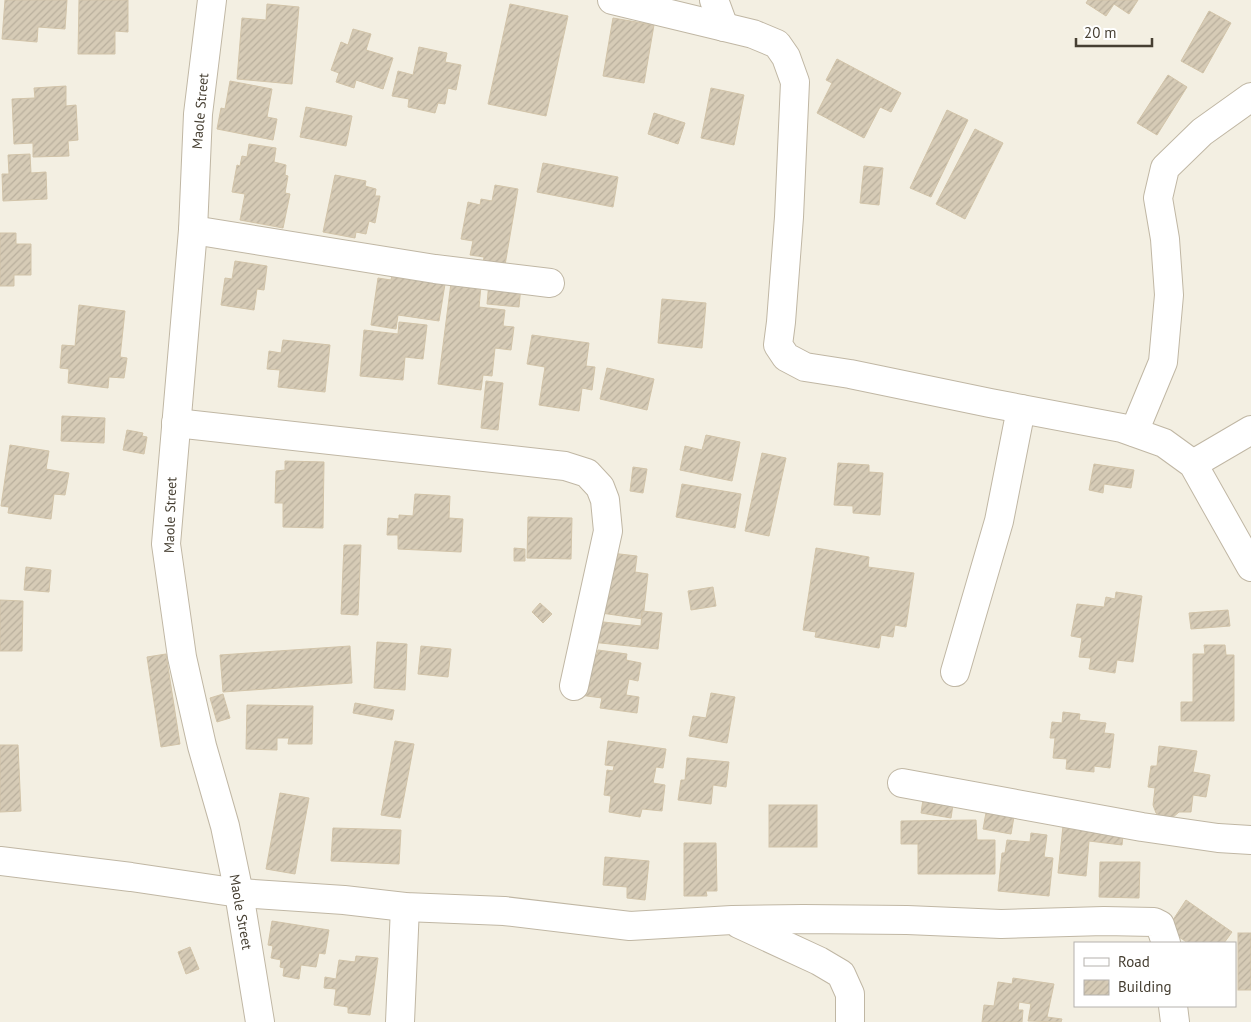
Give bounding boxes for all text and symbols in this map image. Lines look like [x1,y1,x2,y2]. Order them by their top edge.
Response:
scale bar [1076,15,1152,47]
text: 20 m [1084,23,1117,42]
street label: Maole Street [188,72,212,150]
street label: Maole Street [160,476,180,553]
street label: Maole Street [226,873,257,951]
legend [1074,942,1236,1007]
text: Road [1118,952,1150,971]
text: Building [1118,977,1172,996]

